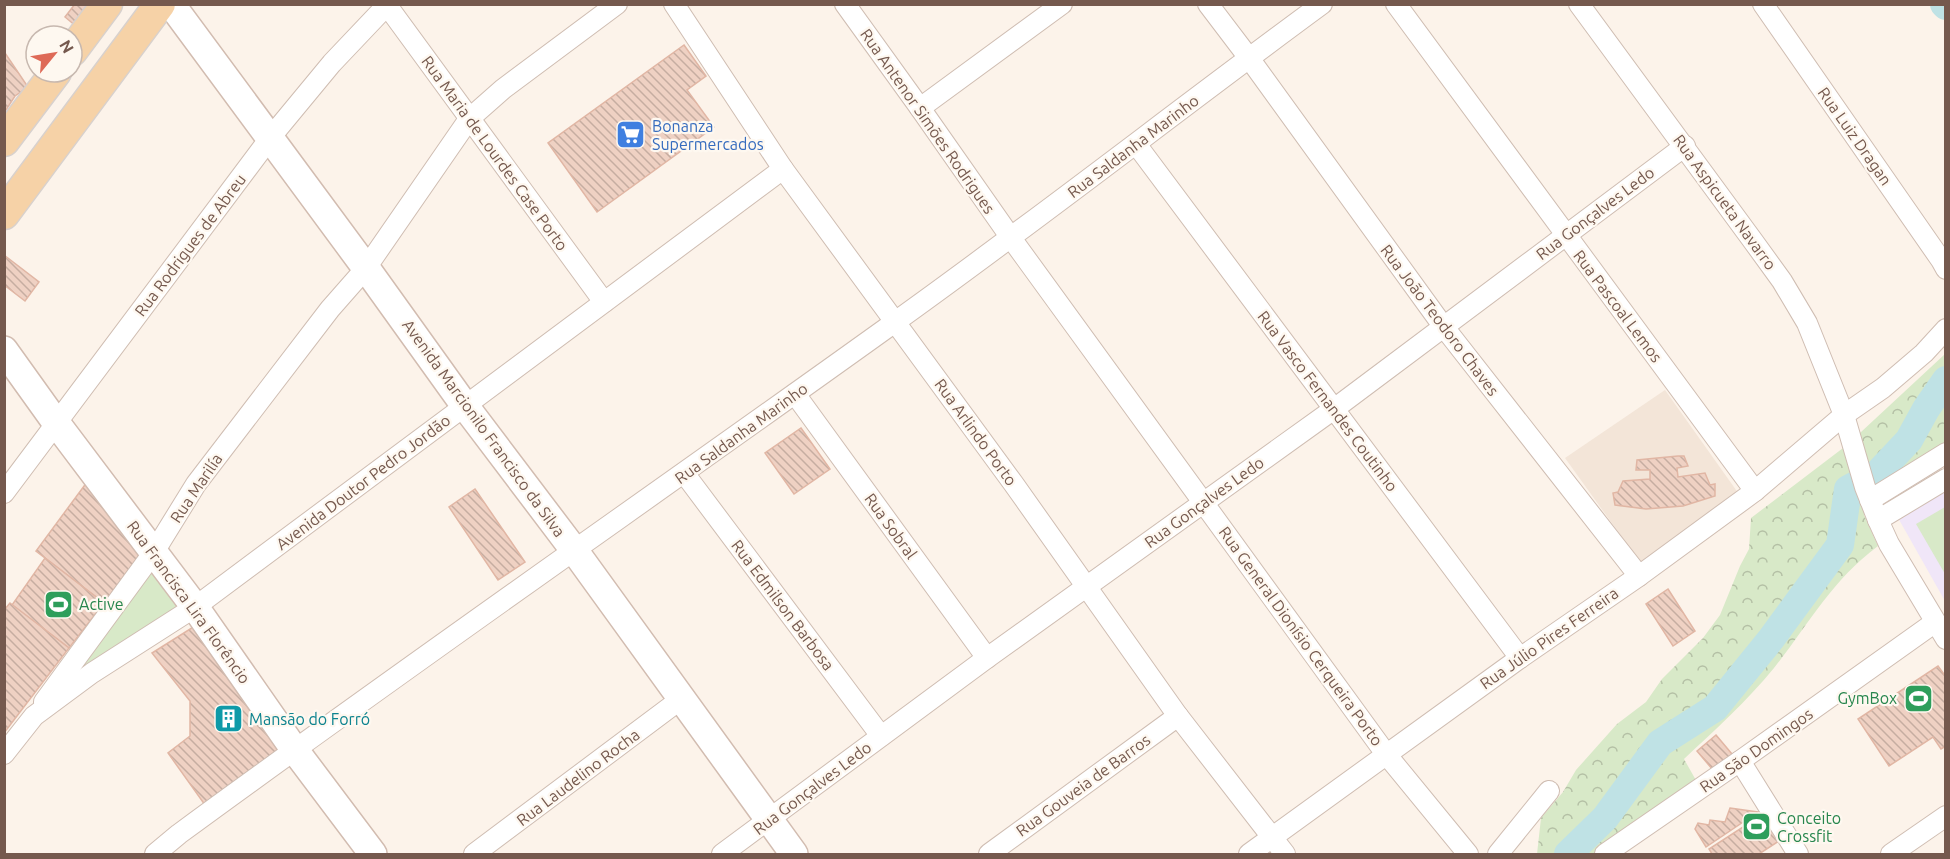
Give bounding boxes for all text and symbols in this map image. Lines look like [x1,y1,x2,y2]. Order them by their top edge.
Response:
north arrow [24,24,84,84]
street label: Rua Antenor Simões Rodrigues [857,25,999,217]
text: N [56,37,78,56]
street label: Rua Maria de Lourdes Case Porto [418,52,572,254]
street label: Rua Luiz Dragan [1815,84,1895,188]
street label: Rua Saldanha Marinho [1064,91,1202,201]
place label: Bonanza Supermercados [652,117,764,153]
supermarket icon: Bonanza Supermercados [615,119,647,151]
street label: Rua Aspicueta Navarro [1670,131,1780,273]
street label: Rua Gonçalves Ledo [1533,163,1657,263]
street label: Rua Rodrigues de Abreu [131,170,249,320]
street label: Rua João Teodoro Chaves [1377,241,1503,399]
street label: Rua Pascoal Lemos [1570,246,1666,366]
street label: Rua Vasco Fernandes Coutinho [1254,307,1402,495]
street label: Avenida Marcionilo Francisco da Silva [399,316,569,540]
street label: Rua Arlindo Porto [931,375,1021,489]
street label: Rua Saldanha Marinho [671,379,811,487]
street label: Avenida Doutor Pedro Jordão [273,411,453,553]
street label: Rua Marilía [166,450,226,526]
street label: Rua Gonçalves Ledo [1141,453,1267,551]
street label: Rua Sobral [861,490,921,562]
street label: Rua Francisca Lira Florêncio [124,517,254,687]
street label: Rua General Dionísio Cerqueira Porto [1215,523,1387,749]
street label: Rua Edmilson Barbosa [728,536,838,674]
street label: Rua Júlio Pires Ferreira [1477,583,1621,693]
sports icon: Active [42,588,74,620]
place label: Active [79,595,124,613]
sports icon: GymBox [1902,682,1934,714]
place label: GymBox [1838,689,1897,707]
building icon: Mansão do Forró [212,703,244,735]
street label: Rua São Domingos [1696,704,1816,796]
place label: Mansão do Forró [249,710,370,728]
street label: Rua Laudelino Rocha [513,725,643,829]
street label: Rua Gouveia de Barros [1013,730,1154,840]
street label: Rua Gonçalves Ledo [750,738,874,838]
place label: Conceito Crossfit [1777,809,1841,845]
sports icon: Conceito Crossfit [1740,811,1772,843]

